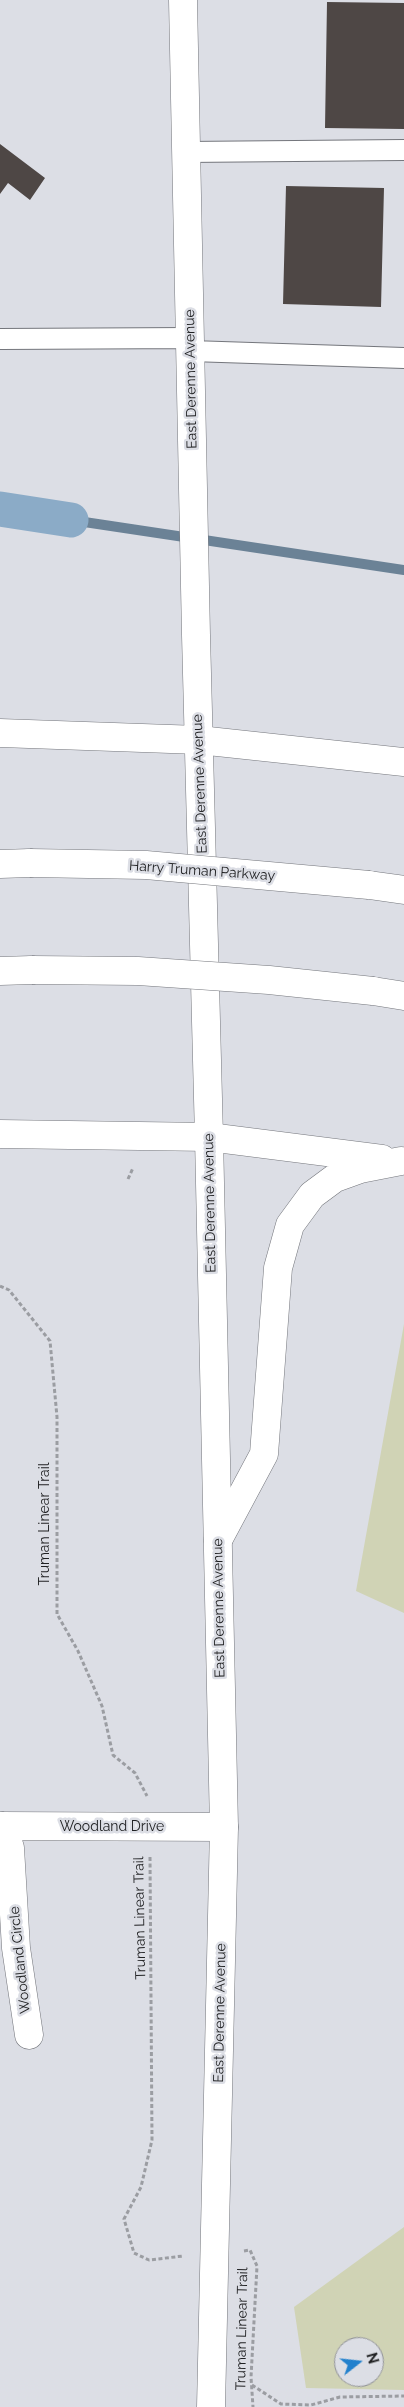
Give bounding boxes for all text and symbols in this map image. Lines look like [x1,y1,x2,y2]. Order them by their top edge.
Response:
street label: East Derenne Avenue [181,309,201,449]
street label: East Derenne Avenue [189,714,211,854]
street label: Harry Truman Parkway [128,858,276,884]
street label: East Derenne Avenue [200,1133,220,1273]
street label: Truman Linear Trail [37,1462,53,1586]
street label: East Derenne Avenue [209,1538,229,1678]
street label: Woodland Drive [60,1819,164,1835]
street label: Truman Linear Trail [131,1856,149,1980]
street label: Woodland Circle [6,1905,34,2015]
street label: East Derenne Avenue [210,1943,230,2083]
street label: Truman Linear Trail [233,2267,251,2391]
north arrow [334,2337,384,2387]
text: N [363,2351,382,2365]

